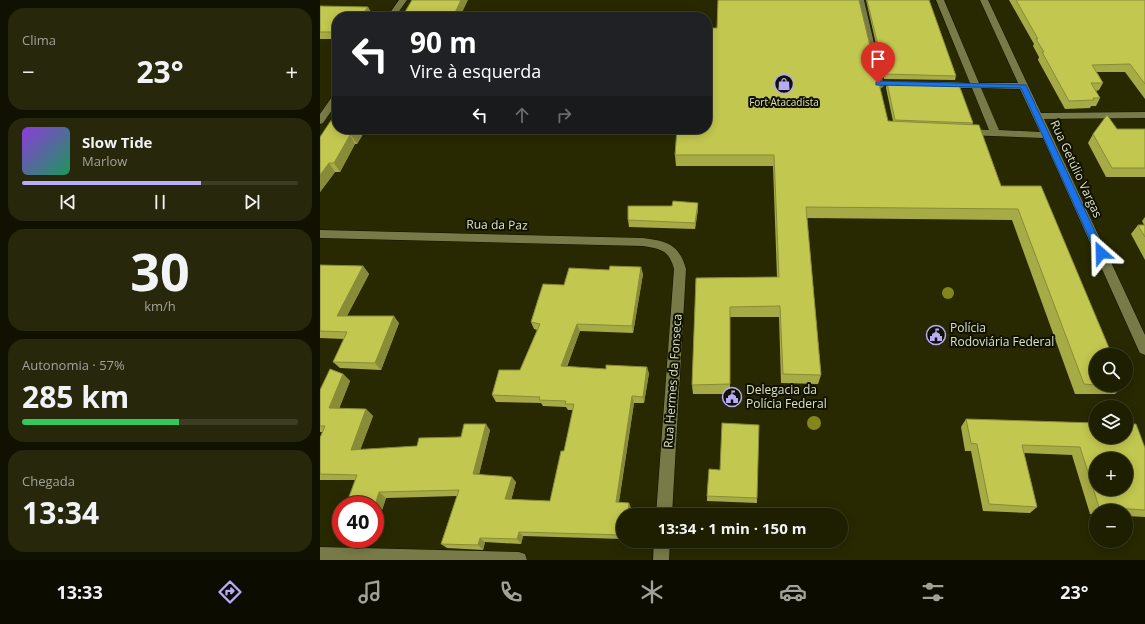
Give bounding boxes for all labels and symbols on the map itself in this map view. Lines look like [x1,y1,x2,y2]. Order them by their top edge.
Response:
pin [861,42,895,83]
shop icon: Fort Atacadista [773,73,795,95]
place label: Fort Atacadista [749,95,819,109]
street label: Rua Getúlio Vargas [1046,117,1107,221]
street label: Rua da Paz [466,215,528,234]
position arrow [1080,232,1122,274]
street label: Rua Hermes da Fonseca [659,313,686,449]
place label: Polícia Rodoviária Federal [950,319,1054,350]
public building icon: Polícia Rodoviária Federal [925,324,947,346]
place label: Delegacia da Polícia Federal [746,381,827,412]
public building icon: Delegacia da Polícia Federal [721,386,743,408]
speed limit sign: 40 [332,496,384,548]

